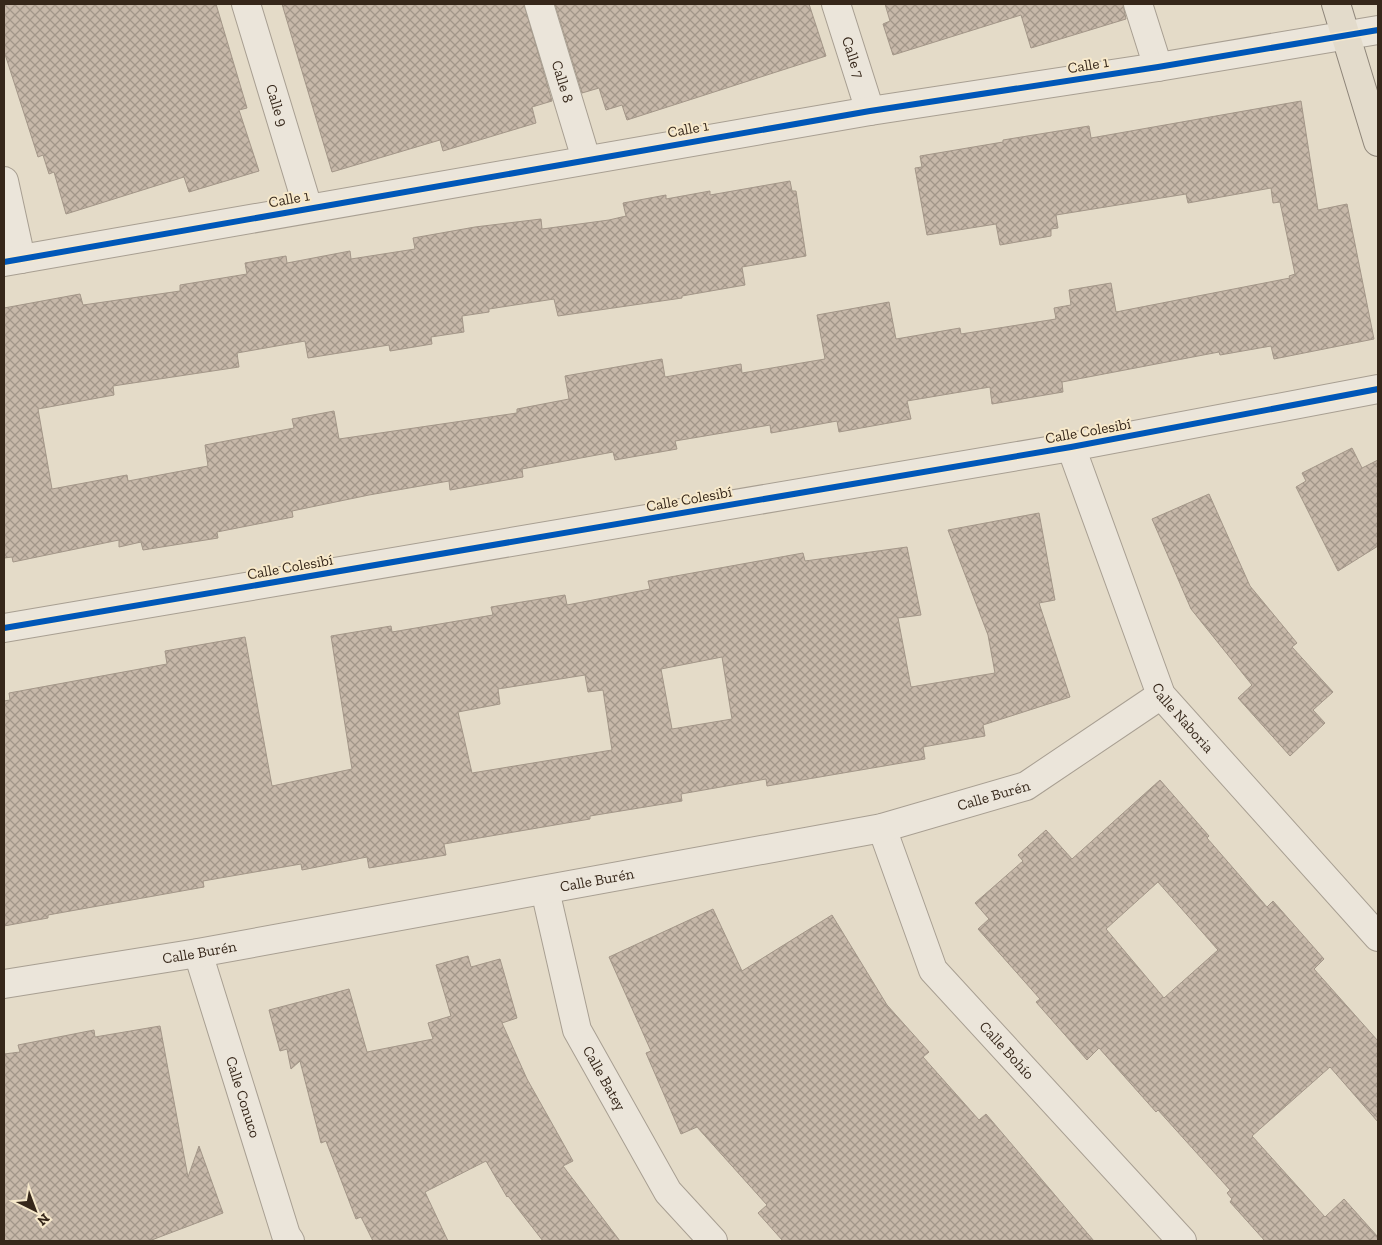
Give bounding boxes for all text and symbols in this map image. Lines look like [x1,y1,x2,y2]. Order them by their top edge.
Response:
street label: Calle 7 [838,34,868,80]
street label: Calle 1 [1066,53,1110,77]
street label: Calle 8 [548,58,577,105]
street label: Calle 9 [262,82,292,129]
street label: Calle 1 [666,117,710,141]
street label: Calle 1 [267,187,311,211]
street label: Calle Colesibí [1044,415,1132,447]
street label: Calle Colesibí [645,483,733,515]
street label: Calle Colesibí [246,551,334,583]
street label: Calle Naboria [1148,680,1218,757]
street label: Calle Burén [955,776,1032,815]
street label: Calle Burén [558,864,636,896]
street label: Calle Burén [161,937,238,968]
street label: Calle Bohío [976,1018,1038,1083]
street label: Calle Batey [579,1043,630,1114]
street label: Calle Conuco [222,1054,264,1140]
north arrow [10,1185,60,1235]
text: N [33,1209,53,1229]

